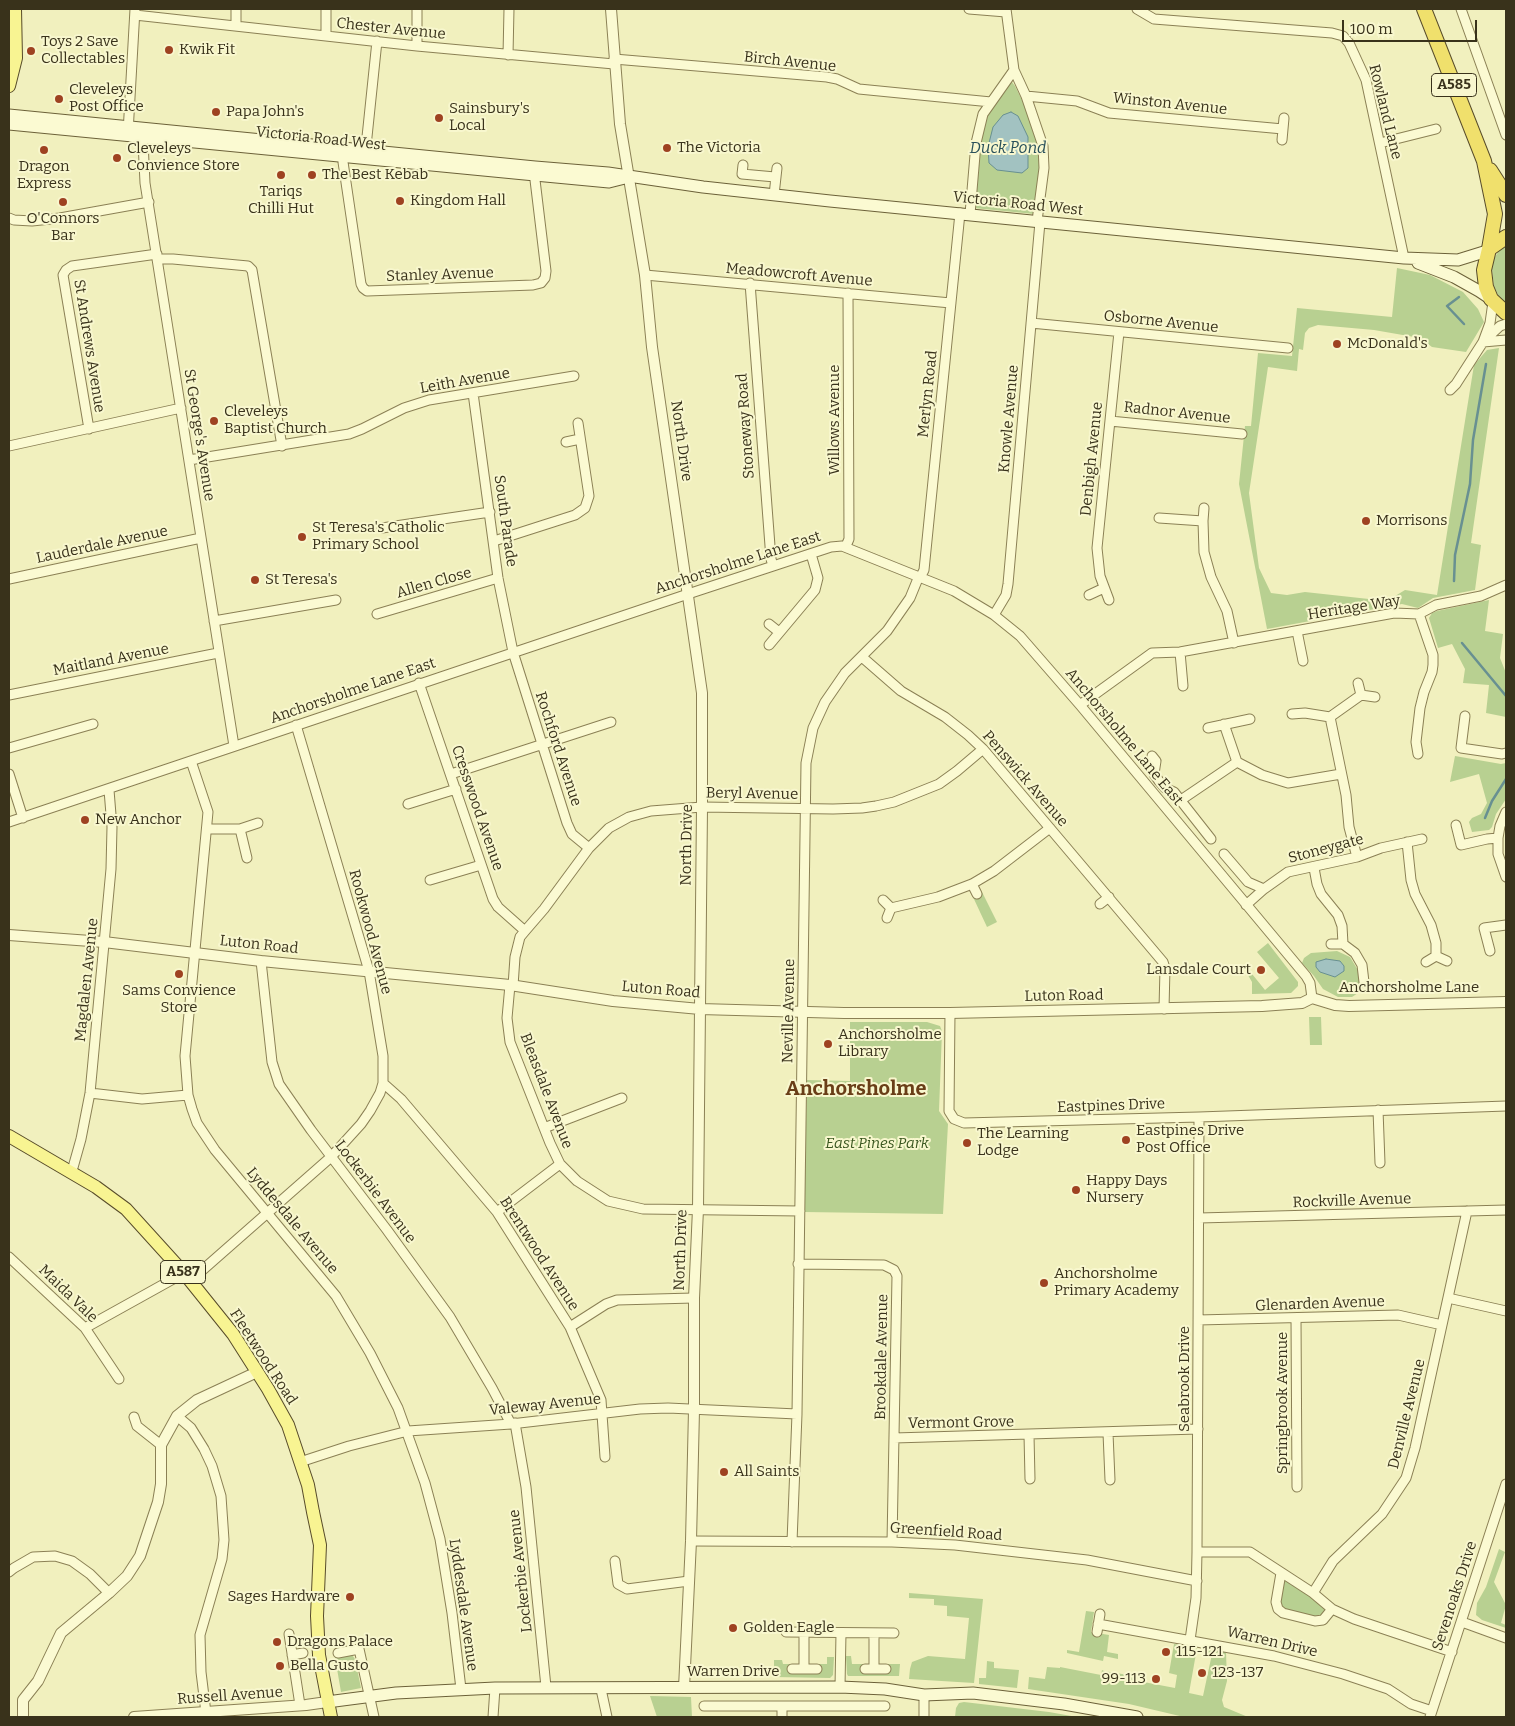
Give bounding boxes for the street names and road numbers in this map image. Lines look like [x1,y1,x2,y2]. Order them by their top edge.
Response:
street label: Chester Avenue [335,14,447,44]
street label: Birch Avenue [743,48,837,76]
street label: Rowland Lane [1364,63,1406,161]
road number: A585 [1432,74,1476,96]
street label: Winston Avenue [1112,89,1228,119]
street label: Victoria Road West [255,123,387,155]
street label: Victoria Road West [952,188,1084,220]
street label: Meadowcroft Avenue [725,260,873,290]
street label: Stanley Avenue [386,264,494,286]
street label: St Andrews Avenue [70,278,108,414]
street label: Osborne Avenue [1103,307,1219,337]
street label: Merlyn Road [914,350,942,438]
street label: Leith Avenue [419,364,511,398]
street label: Knowle Avenue [995,364,1023,474]
street label: Willows Avenue [826,365,844,475]
street label: St George's Avenue [180,368,218,502]
street label: Stoneway Road [733,373,759,479]
street label: Radnor Avenue [1123,398,1231,428]
street label: North Drive [666,399,696,483]
street label: Denbigh Avenue [1077,401,1107,517]
street label: South Parade [490,474,520,568]
street label: Lauderdale Avenue [35,522,169,568]
street label: Anchorsholme Lane East [653,528,823,598]
street label: Allen Close [394,564,474,602]
street label: Heritage Way [1306,592,1402,624]
street label: Maitland Avenue [52,640,170,680]
street label: Anchorsholme Lane East [268,654,438,728]
street label: Anchorsholme Lane East [1061,665,1187,809]
street label: Rochford Avenue [531,689,585,809]
street label: Penswick Avenue [978,727,1072,831]
street label: Cresswood Avenue [447,743,507,873]
street label: Beryl Avenue [706,784,798,804]
street label: North Drive [677,804,697,886]
street label: Stoneygate [1286,830,1366,868]
street label: Rookwood Avenue [345,868,395,996]
street label: Magdalen Avenue [72,917,102,1043]
street label: Luton Road [219,932,299,958]
street label: Neville Avenue [779,959,799,1063]
street label: Luton Road [621,978,701,1002]
street label: Anchorsholme Lane [1339,979,1479,997]
street label: Luton Road [1024,986,1104,1006]
street label: Bleasdale Avenue [516,1031,576,1151]
street label: Eastpines Drive [1057,1095,1165,1117]
street label: Lockerbie Avenue [331,1137,419,1247]
street label: Lyddesdale Avenue [242,1164,342,1278]
street label: Rockville Avenue [1292,1190,1412,1212]
street label: Brentwood Avenue [495,1194,583,1314]
street label: North Drive [671,1209,691,1291]
road number: A587 [160,1260,206,1284]
street label: Maida Vale [35,1261,101,1327]
street label: Glenarden Avenue [1255,1293,1385,1315]
street label: Brookdale Avenue [872,1294,892,1420]
street label: Fleetwood Road [225,1306,301,1408]
street label: Seabrook Drive [1176,1326,1194,1432]
street label: Springbrook Avenue [1274,1332,1292,1474]
street label: Denville Avenue [1385,1357,1429,1471]
street label: Valeway Avenue [488,1390,602,1420]
street label: Vermont Grove [908,1413,1014,1433]
street label: Lockerbie Avenue [506,1509,536,1633]
street label: Greenfield Road [889,1519,1003,1545]
street label: Lyddesdale Avenue [445,1538,481,1672]
street label: Sevenoaks Drive [1429,1539,1481,1653]
street label: Warren Drive [1225,1623,1319,1661]
street label: Warren Drive [687,1663,779,1681]
street label: Russell Avenue [177,1683,283,1709]

